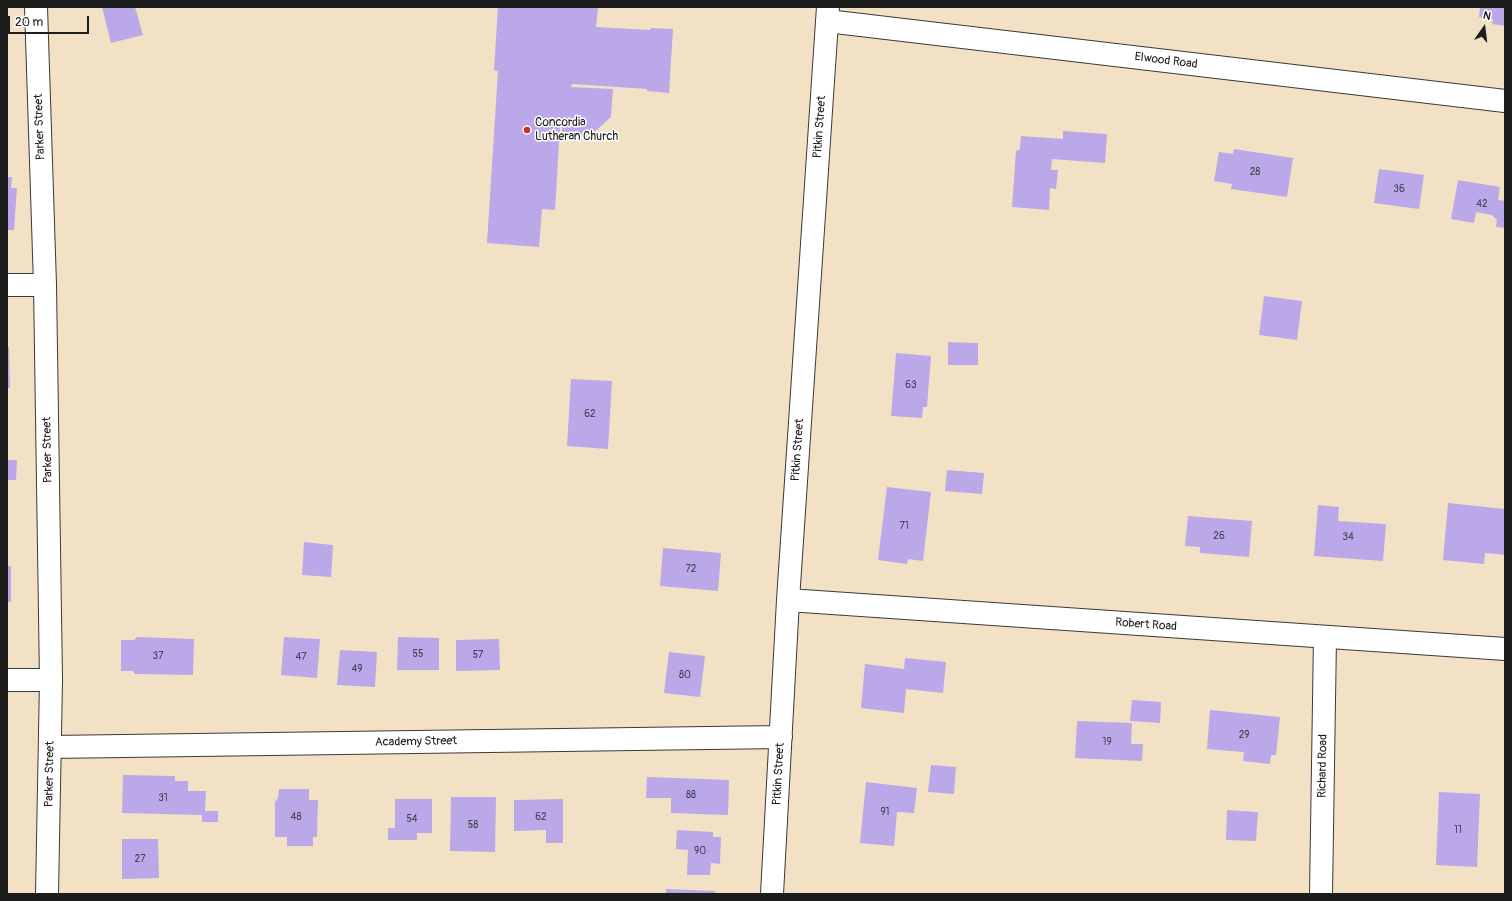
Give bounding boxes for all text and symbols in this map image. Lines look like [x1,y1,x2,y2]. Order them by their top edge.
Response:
scale bar [10,8,91,34]
north arrow [1464,8,1504,48]
text: N [1482,9,1492,23]
text: 20 m [15,15,43,30]
street label: Elwood Road [1134,50,1198,72]
street label: Parker Street [32,94,48,160]
street label: Pitkin Street [811,95,829,159]
place label: Concordia Lutheran Church [535,116,618,144]
marker: Concordia Lutheran Church [522,125,532,135]
house number: 28 [1250,166,1260,178]
house number: 36 [1393,183,1405,195]
house number: 42 [1476,198,1488,210]
house number: 63 [905,379,917,391]
house number: 62 [584,408,596,420]
street label: Parker Street [40,417,56,483]
street label: Pitkin Street [789,418,807,482]
house number: 71 [899,520,909,532]
house number: 26 [1213,530,1225,542]
house number: 34 [1342,531,1354,543]
house number: 72 [686,563,696,575]
street label: Robert Road [1115,616,1177,634]
house number: 55 [413,648,423,660]
house number: 57 [473,649,483,661]
house number: 37 [153,650,163,662]
house number: 47 [295,651,307,663]
house number: 49 [352,663,362,675]
house number: 80 [679,669,691,681]
house number: 29 [1239,729,1249,741]
street label: Academy Street [375,734,457,750]
street label: Richard Road [1315,734,1331,798]
house number: 19 [1102,736,1112,748]
street label: Parker Street [42,741,58,807]
street label: Pitkin Street [770,742,788,806]
house number: 88 [686,789,696,801]
house number: 31 [158,792,168,804]
house number: 91 [880,806,890,818]
house number: 48 [291,811,301,823]
house number: 62 [535,811,547,823]
house number: 54 [406,813,418,825]
house number: 58 [468,819,478,831]
house number: 11 [1454,824,1462,836]
house number: 90 [694,845,706,857]
house number: 27 [135,853,145,865]

